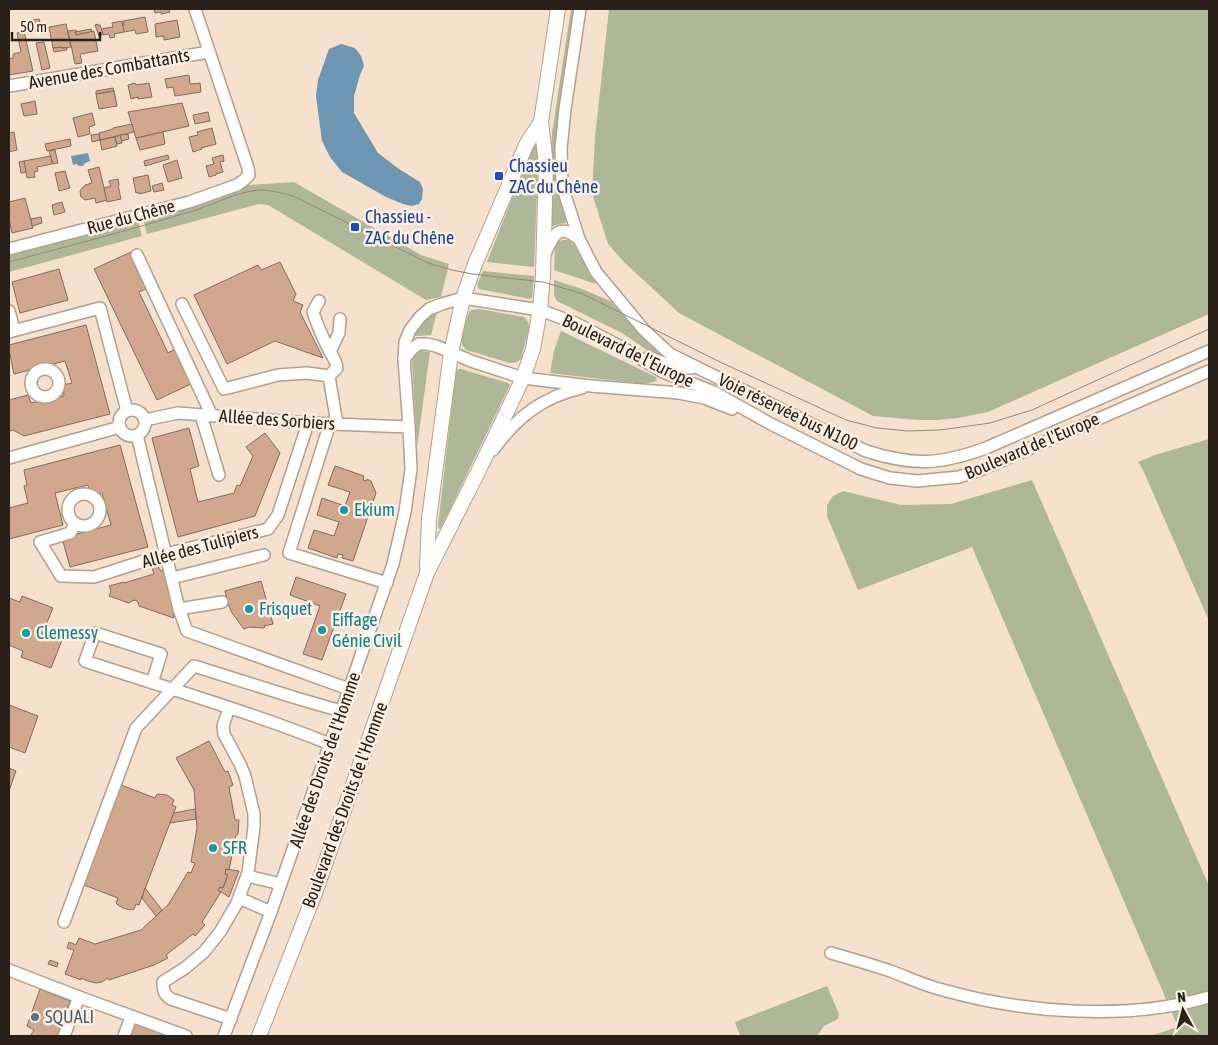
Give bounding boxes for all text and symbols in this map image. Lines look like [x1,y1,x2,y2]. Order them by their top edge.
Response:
scale bar [12,10,100,42]
text: 50 m [20,18,47,35]
street label: Avenue des Combattants [27,44,191,93]
place label: Chassieu ZAC du Chêne [509,155,598,197]
marker: Chassieu ZAC du Chêne [493,170,505,182]
street label: Rue du Chêne [85,195,177,238]
place label: Chassieu - ZAC du Chêne [365,206,454,248]
marker: Chassieu - ZAC du Chêne [349,221,361,233]
street label: Boulevard de l'Europe [559,310,698,392]
street label: Voie réservée bus N100 [715,369,862,454]
street label: Allée des Sorbiers [218,405,336,434]
street label: Boulevard de l'Europe [961,408,1102,483]
place label: Ekium [354,499,395,520]
marker: Ekium [338,504,350,516]
street label: Allée des Tulipiers [139,521,260,572]
place label: Frisquet [259,598,312,619]
marker: Frisquet [243,603,255,615]
place label: Eiffage Génie Civil [332,609,402,651]
place label: Clemessy [36,622,98,643]
marker: Eiffage Génie Civil [316,624,328,636]
marker: Clemessy [20,627,32,639]
street label: Allée des Droits de l'Homme [285,669,364,850]
street label: Boulevard des Droits de l'Homme [297,699,392,911]
place label: SFR [223,837,247,858]
marker: SFR [207,842,219,854]
north arrow [1158,985,1208,1035]
text: N [1176,989,1186,1006]
place label: SQUALI [45,1006,94,1027]
marker: SQUALI [29,1011,41,1023]

